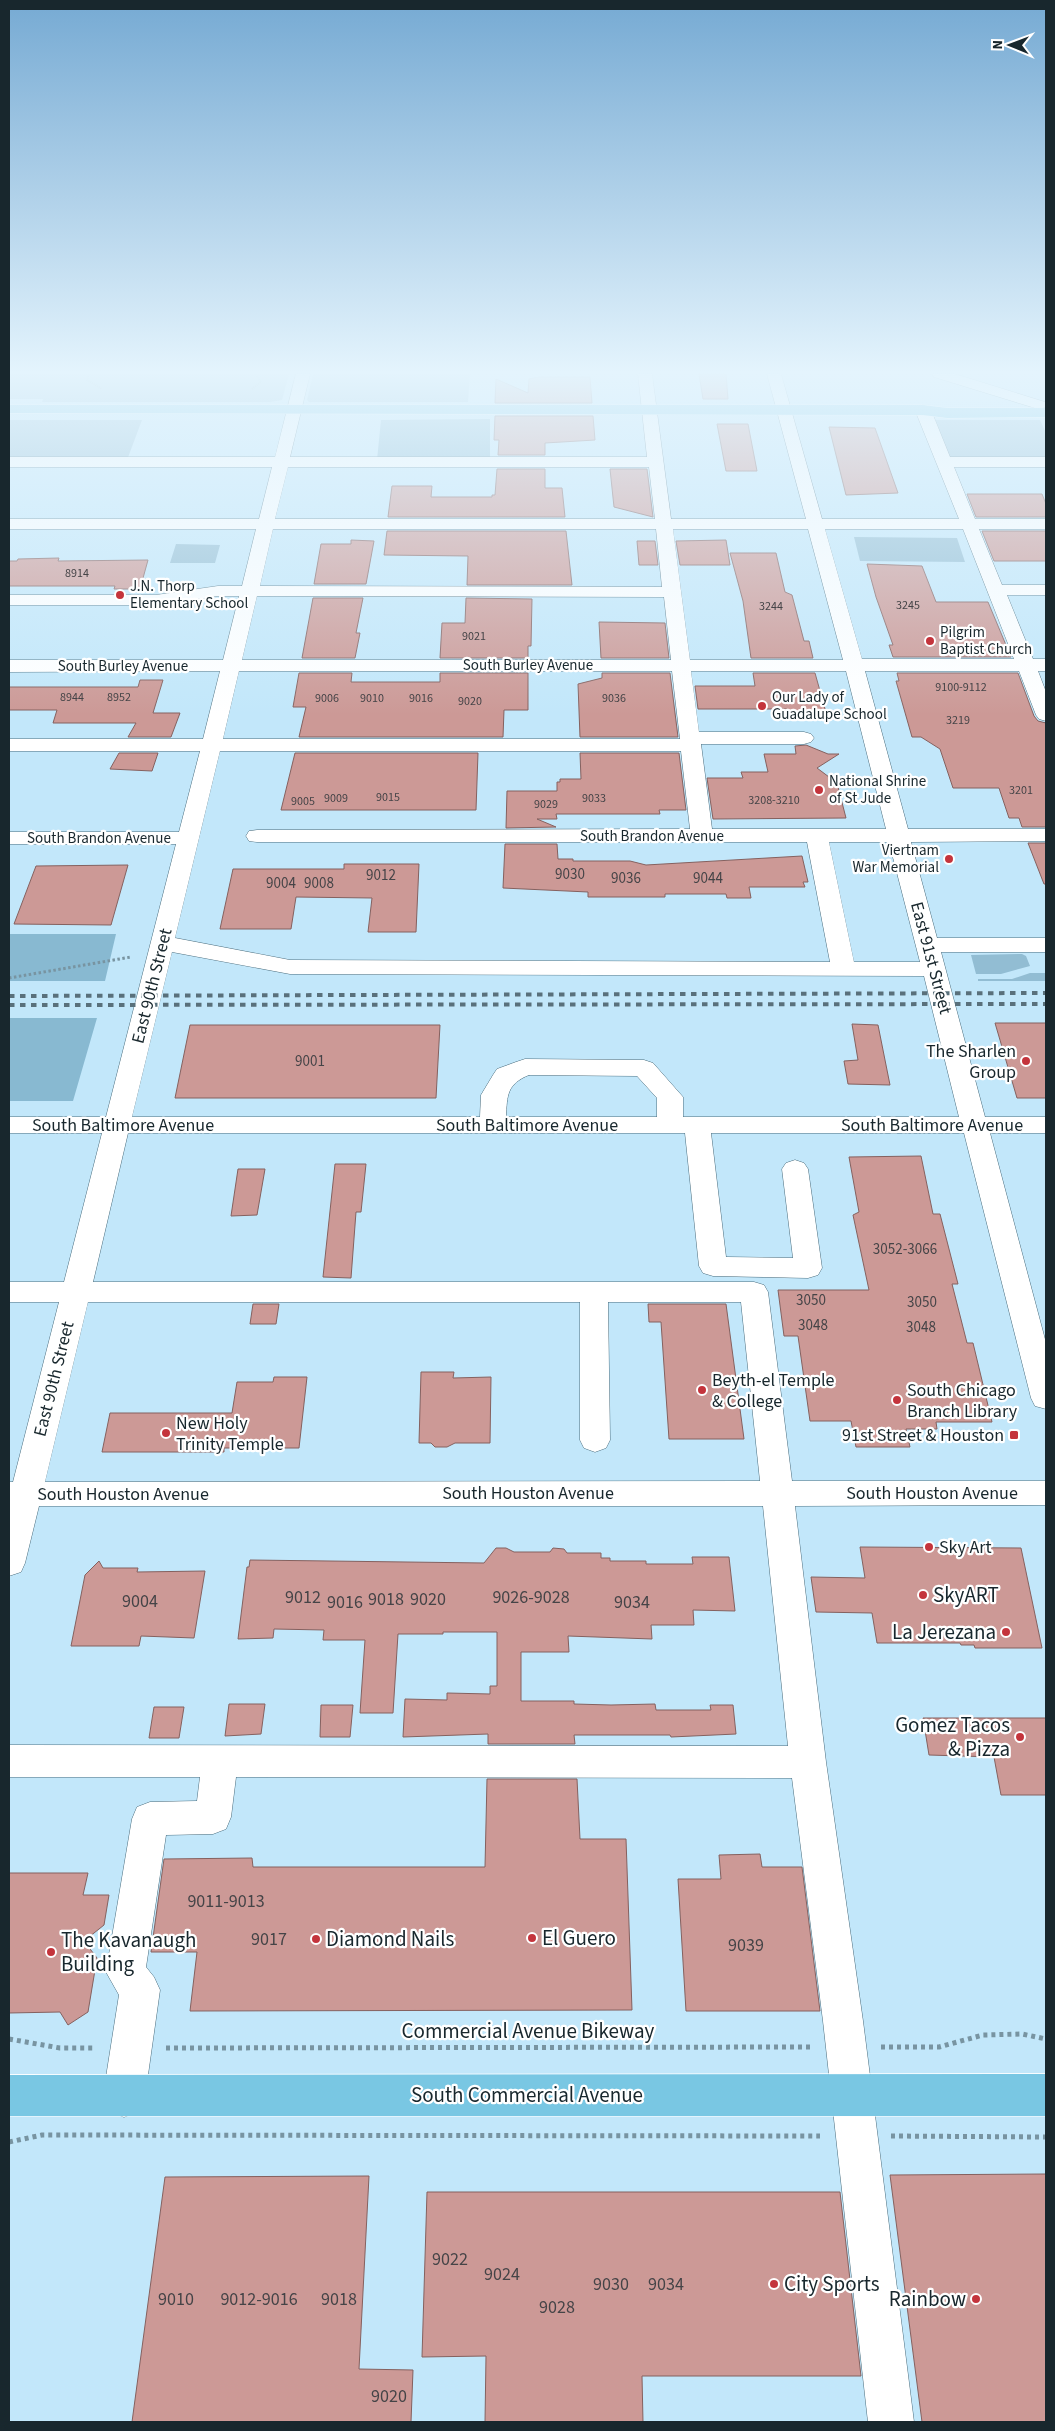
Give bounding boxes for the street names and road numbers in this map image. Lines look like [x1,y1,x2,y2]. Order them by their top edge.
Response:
street label: South Burley Avenue [463,655,593,676]
street label: South Burley Avenue [58,656,188,677]
street label: South Brandon Avenue [580,826,724,847]
street label: South Brandon Avenue [27,828,171,849]
street label: East 91st Street [904,899,958,1017]
street label: East 90th Street [126,926,178,1046]
street label: South Baltimore Avenue [32,1113,214,1138]
street label: South Baltimore Avenue [436,1113,618,1138]
street label: South Baltimore Avenue [841,1113,1023,1138]
street label: East 90th Street [28,1319,80,1439]
street label: South Houston Avenue [442,1481,614,1506]
street label: South Houston Avenue [846,1481,1018,1506]
street label: South Houston Avenue [37,1482,209,1507]
street label: Commercial Avenue Bikeway [402,2016,655,2046]
street label: South Commercial Avenue [411,2080,643,2110]

